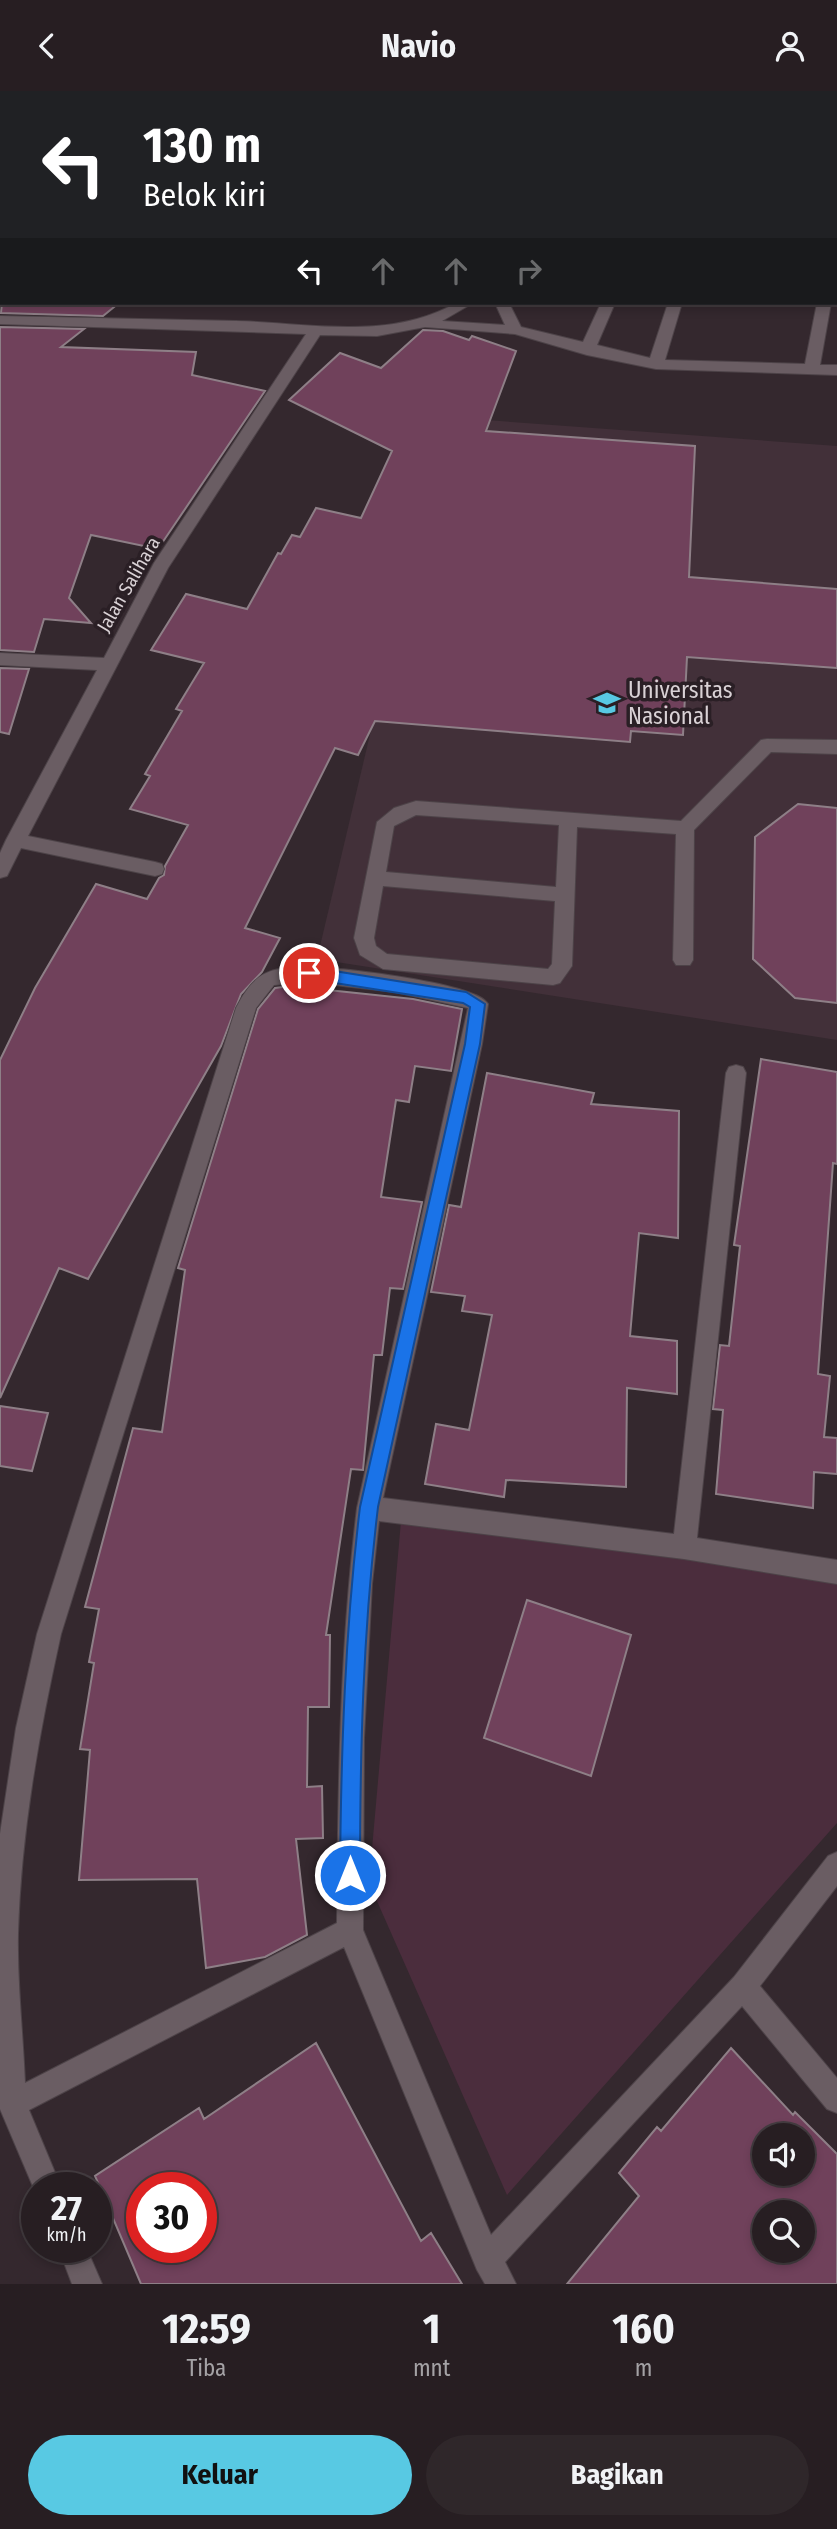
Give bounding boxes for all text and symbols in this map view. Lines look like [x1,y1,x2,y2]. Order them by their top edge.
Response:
icon: back [28,27,66,65]
text: Navio [381,27,456,65]
icon: person [771,27,809,65]
text: 130 m [143,116,261,175]
icon: left [28,119,119,210]
text: Belok kiri [143,176,266,214]
icon: left [291,252,329,290]
icon: ahead [364,252,402,290]
icon: ahead [437,252,475,290]
icon: right [510,252,548,290]
street label: Jalan Salihara [92,533,165,636]
place label: Universitas Nasional [628,676,733,730]
school or university icon: Universitas Nasional [592,688,622,718]
pin [279,943,339,1003]
icon: arrive [290,954,328,992]
position arrow [313,1838,387,1912]
map controls [752,2123,815,2263]
button: sound [752,2123,815,2186]
speed limit sign: 30 [126,2172,217,2263]
text: 27 [51,2187,82,2229]
button: search [752,2200,815,2263]
text: km/h [46,2224,87,2246]
text: 12:59 [162,2304,251,2354]
text: 1 [423,2304,440,2354]
text: 160 [612,2304,675,2354]
text: Tiba [187,2354,226,2382]
text: mnt [413,2354,450,2382]
text: m [635,2354,652,2382]
button: Keluar [28,2435,412,2515]
button: Bagikan [426,2435,809,2515]

